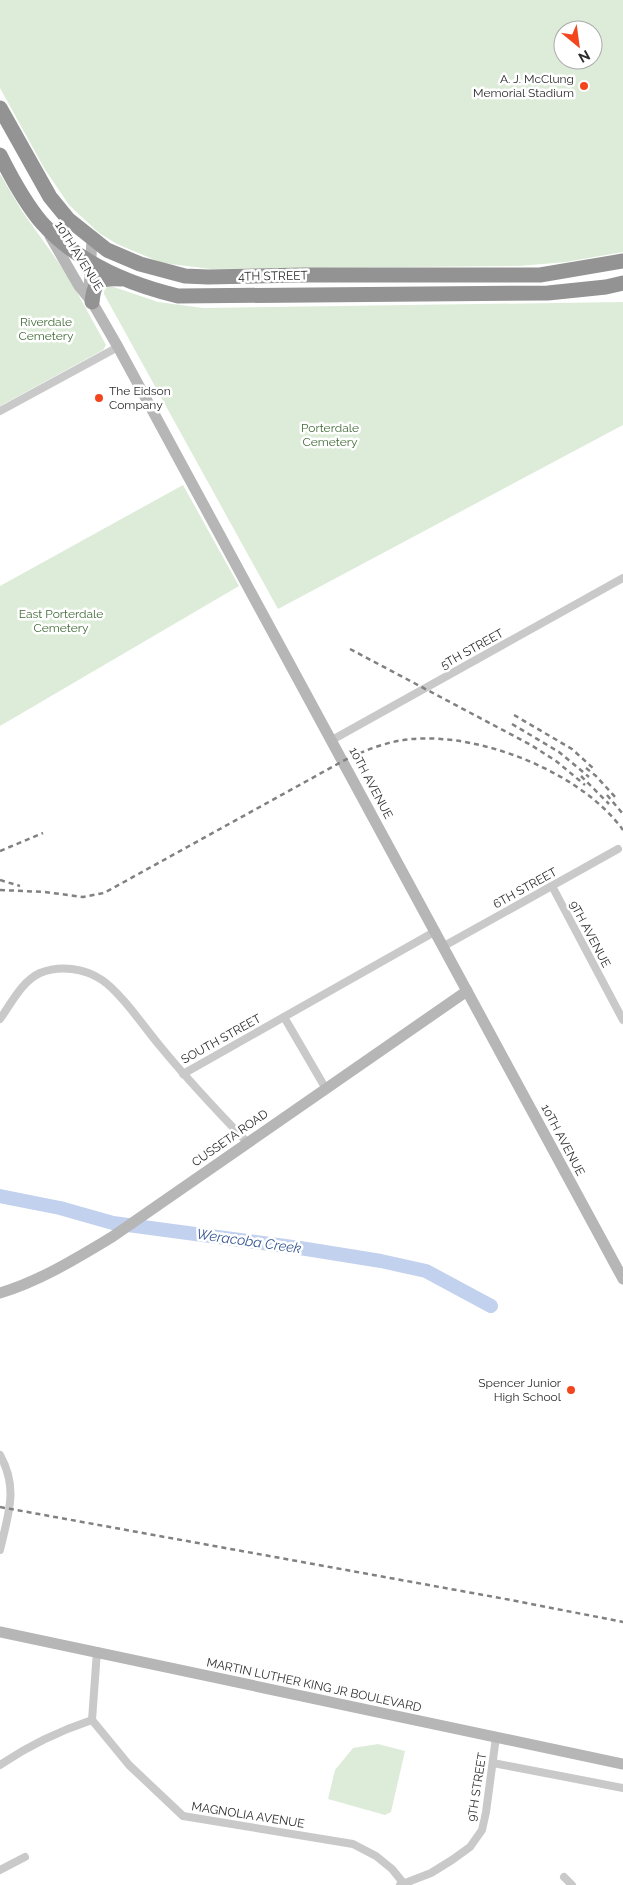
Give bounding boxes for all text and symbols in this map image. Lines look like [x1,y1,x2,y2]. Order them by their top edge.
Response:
north arrow [553,20,603,70]
text: N [576,47,593,66]
place label: A. J. McClung Memorial Stadium [473,72,574,100]
marker: A. J. McClung Memorial Stadium [578,80,590,92]
street label: 10TH AVENUE [52,219,106,293]
street label: 4TH STREET [238,268,309,284]
park label: Riverdale Cemetery [19,315,74,343]
place label: The Eidson Company [109,384,171,412]
marker: The Eidson Company [93,392,105,404]
park label: Porterdale Cemetery [301,421,359,449]
park label: East Porterdale Cemetery [19,607,103,635]
street label: 5TH STREET [438,626,506,672]
street label: 10TH AVENUE [346,745,396,821]
street label: 6TH STREET [491,864,560,911]
street label: 9TH AVENUE [567,898,613,970]
street label: SOUTH STREET [179,1011,264,1067]
street label: 10TH AVENUE [538,1102,588,1178]
street label: CUSSETA ROAD [189,1106,271,1169]
water label: Weracoba Creek [196,1226,303,1256]
place label: Spencer Junior High School [478,1376,562,1404]
marker: Spencer Junior High School [565,1384,577,1396]
street label: MARTIN LUTHER KING JR BOULEVARD [205,1655,423,1715]
street label: 9TH STREET [465,1751,489,1823]
street label: MAGNOLIA AVENUE [191,1799,305,1831]

